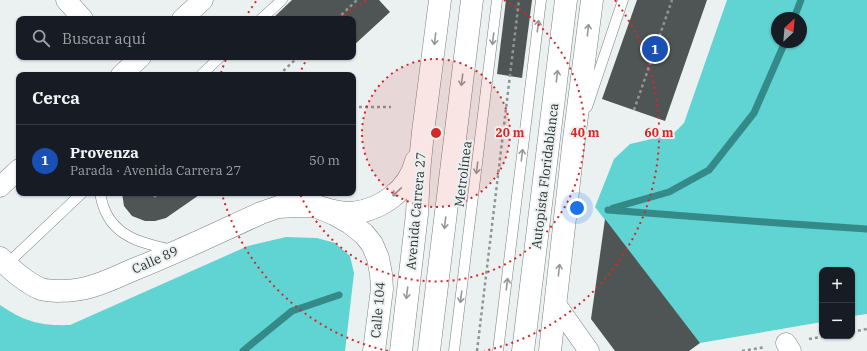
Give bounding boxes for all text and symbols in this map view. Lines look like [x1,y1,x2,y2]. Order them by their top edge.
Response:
north arrow [771,12,807,48]
search box [16,16,356,60]
one-way arrow [534,20,542,33]
one-way arrow [584,24,592,37]
icon: search [30,27,52,49]
text: Buscar aquí [62,29,146,48]
one-way arrow [431,32,439,45]
one-way arrow [489,32,496,45]
pin: 1 [642,34,668,64]
one-way arrow [553,70,561,83]
one-way arrow [458,73,466,86]
text: Cerca [32,87,80,109]
street label: Autopista Floridablanca [528,102,562,250]
text: 20 m [496,125,525,140]
text: 40 m [571,125,600,140]
text: 60 m [645,125,674,140]
centre of rings [429,126,443,140]
street label: Metrolínea [451,140,475,208]
text: Provenza [70,143,139,162]
one-way arrow [519,149,526,162]
street label: Avenida Carrera 27 [402,151,430,271]
text: 1 [41,152,49,169]
text: 50 m [309,152,340,169]
one-way arrow [473,161,480,174]
text: Parada · Avenida Carrera 27 [70,162,241,179]
one-way arrow [392,187,402,197]
your location [567,198,587,218]
one-way arrow [441,216,449,229]
street label: Calle 89 [129,242,181,278]
one-way arrow [555,264,563,277]
map controls [819,267,855,339]
button: + [819,267,855,303]
one-way arrow [503,278,510,291]
street label: Calle 104 [367,281,389,339]
one-way arrow [404,286,411,299]
one-way arrow [457,290,464,303]
button: − [819,303,855,339]

